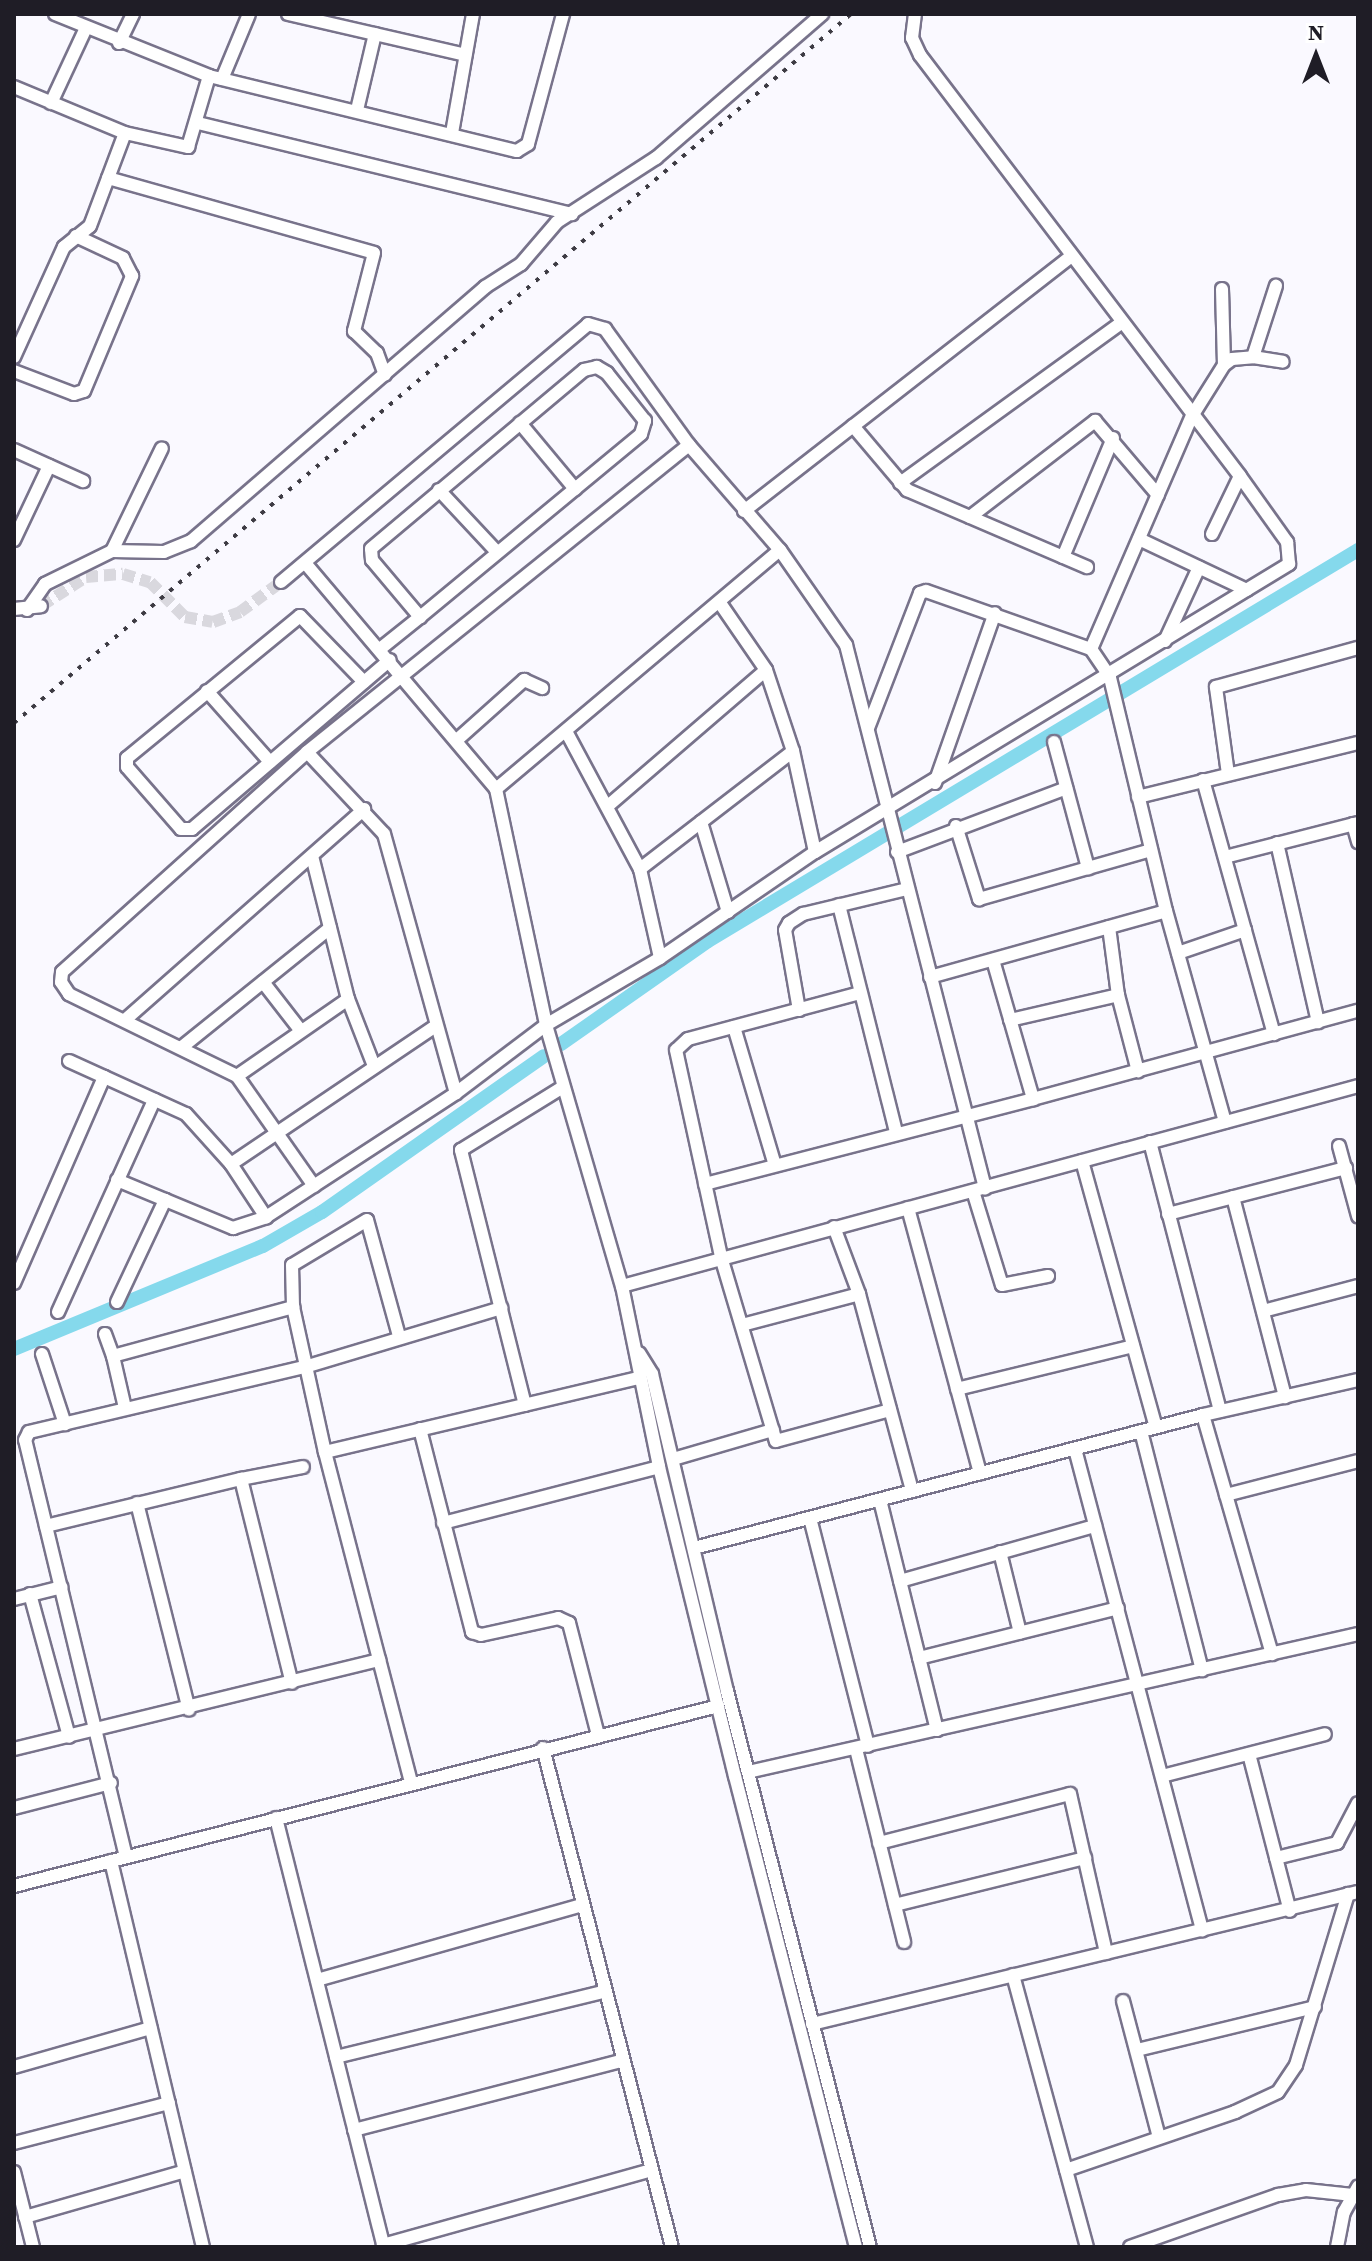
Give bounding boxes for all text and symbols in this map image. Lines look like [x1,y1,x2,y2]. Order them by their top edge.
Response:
north arrow [1276,16,1356,96]
text: N [1308,17,1324,47]

